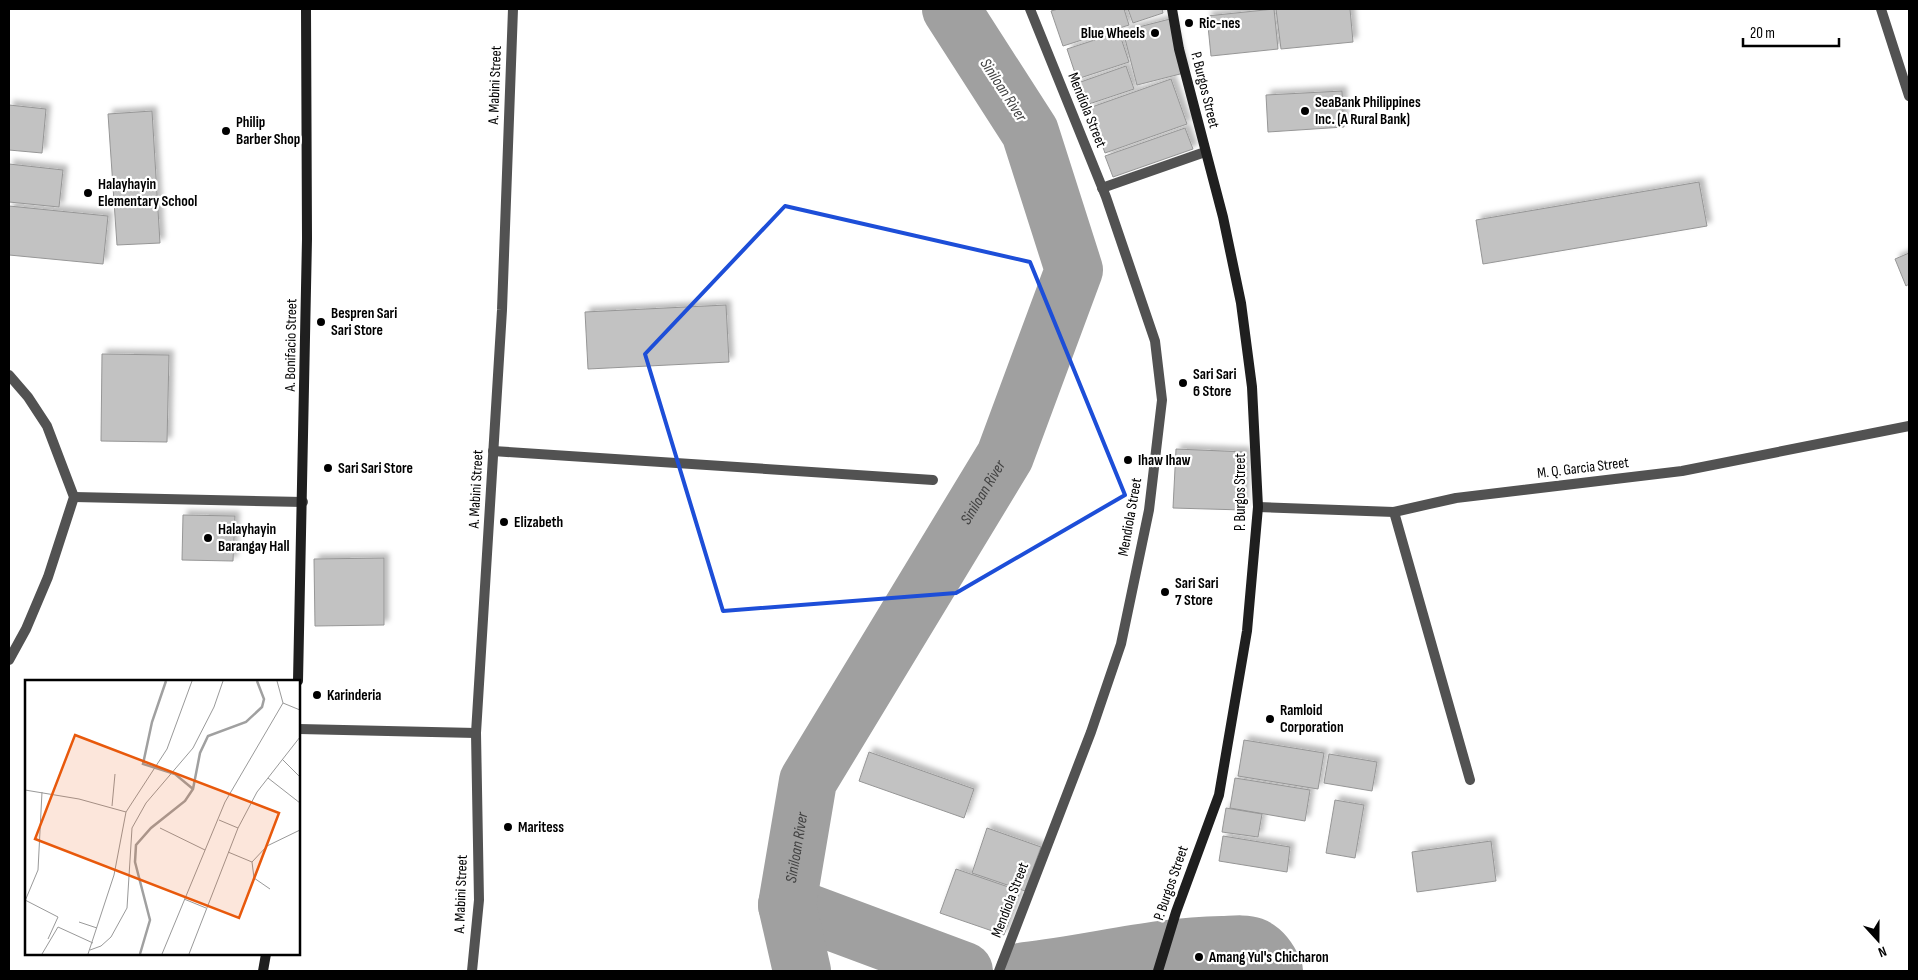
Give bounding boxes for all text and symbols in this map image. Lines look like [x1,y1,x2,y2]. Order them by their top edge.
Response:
place label: Ric-nes [1199,14,1241,33]
scale bar [1743,15,1839,47]
marker: Ric-nes [1183,17,1195,29]
place label: Blue Wheels [1081,24,1145,43]
text: 20 m [1750,24,1775,43]
marker: Blue Wheels [1149,27,1161,39]
street label: A. Mabini Street [484,45,506,126]
street label: P. Burgos Street [1186,50,1224,130]
water label: Siniloan River [976,55,1031,125]
street label: Mendiola Street [1063,70,1111,151]
place label: SeaBank Philippines Inc. (A Rural Bank) [1315,93,1421,129]
marker: SeaBank Philippines Inc. (A Rural Bank) [1299,105,1311,117]
place label: Philip Barber Shop [236,113,300,149]
marker: Philip Barber Shop [220,125,232,137]
place label: Halayhayin Elementary School [98,175,197,211]
marker: Halayhayin Elementary School [82,187,94,199]
street label: A. Bonifacio Street [281,298,301,393]
place label: Bespren Sari Sari Store [331,304,397,340]
marker: Bespren Sari Sari Store [315,316,327,328]
place label: Sari Sari 6 Store [1193,365,1237,401]
marker: Sari Sari 6 Store [1177,377,1189,389]
street label: A. Mabini Street [464,449,488,530]
place label: Ihaw Ihaw [1138,451,1191,470]
street label: P. Burgos Street [1231,453,1250,531]
street label: M. Q. Garcia Street [1536,453,1630,483]
marker: Ihaw Ihaw [1122,454,1134,466]
water label: Siniloan River [956,457,1010,528]
place label: Sari Sari Store [338,459,413,478]
marker: Sari Sari Store [322,462,334,474]
street label: Mendiola Street [1114,476,1146,558]
place label: Elizabeth [514,513,563,532]
marker: Elizabeth [498,516,510,528]
place label: Halayhayin Barangay Hall [218,520,290,556]
marker: Halayhayin Barangay Hall [202,532,214,544]
place label: Sari Sari 7 Store [1175,574,1219,610]
marker: Sari Sari 7 Store [1159,586,1171,598]
inset map [25,680,300,955]
place label: Karinderia [327,686,381,705]
marker: Karinderia [311,689,323,701]
place label: Ramloid Corporation [1280,701,1344,737]
marker: Ramloid Corporation [1264,713,1276,725]
water label: Siniloan River [781,810,812,884]
place label: Maritess [518,818,564,837]
marker: Maritess [502,821,514,833]
street label: P. Burgos Street [1149,843,1193,923]
street label: A. Mabini Street [450,854,472,935]
street label: Mendiola Street [987,859,1033,940]
north arrow [1853,915,1903,965]
text: N [1876,942,1889,961]
place label: Amang Yul's Chicharon [1208,948,1329,967]
marker: Amang Yul's Chicharon [1193,951,1205,963]

